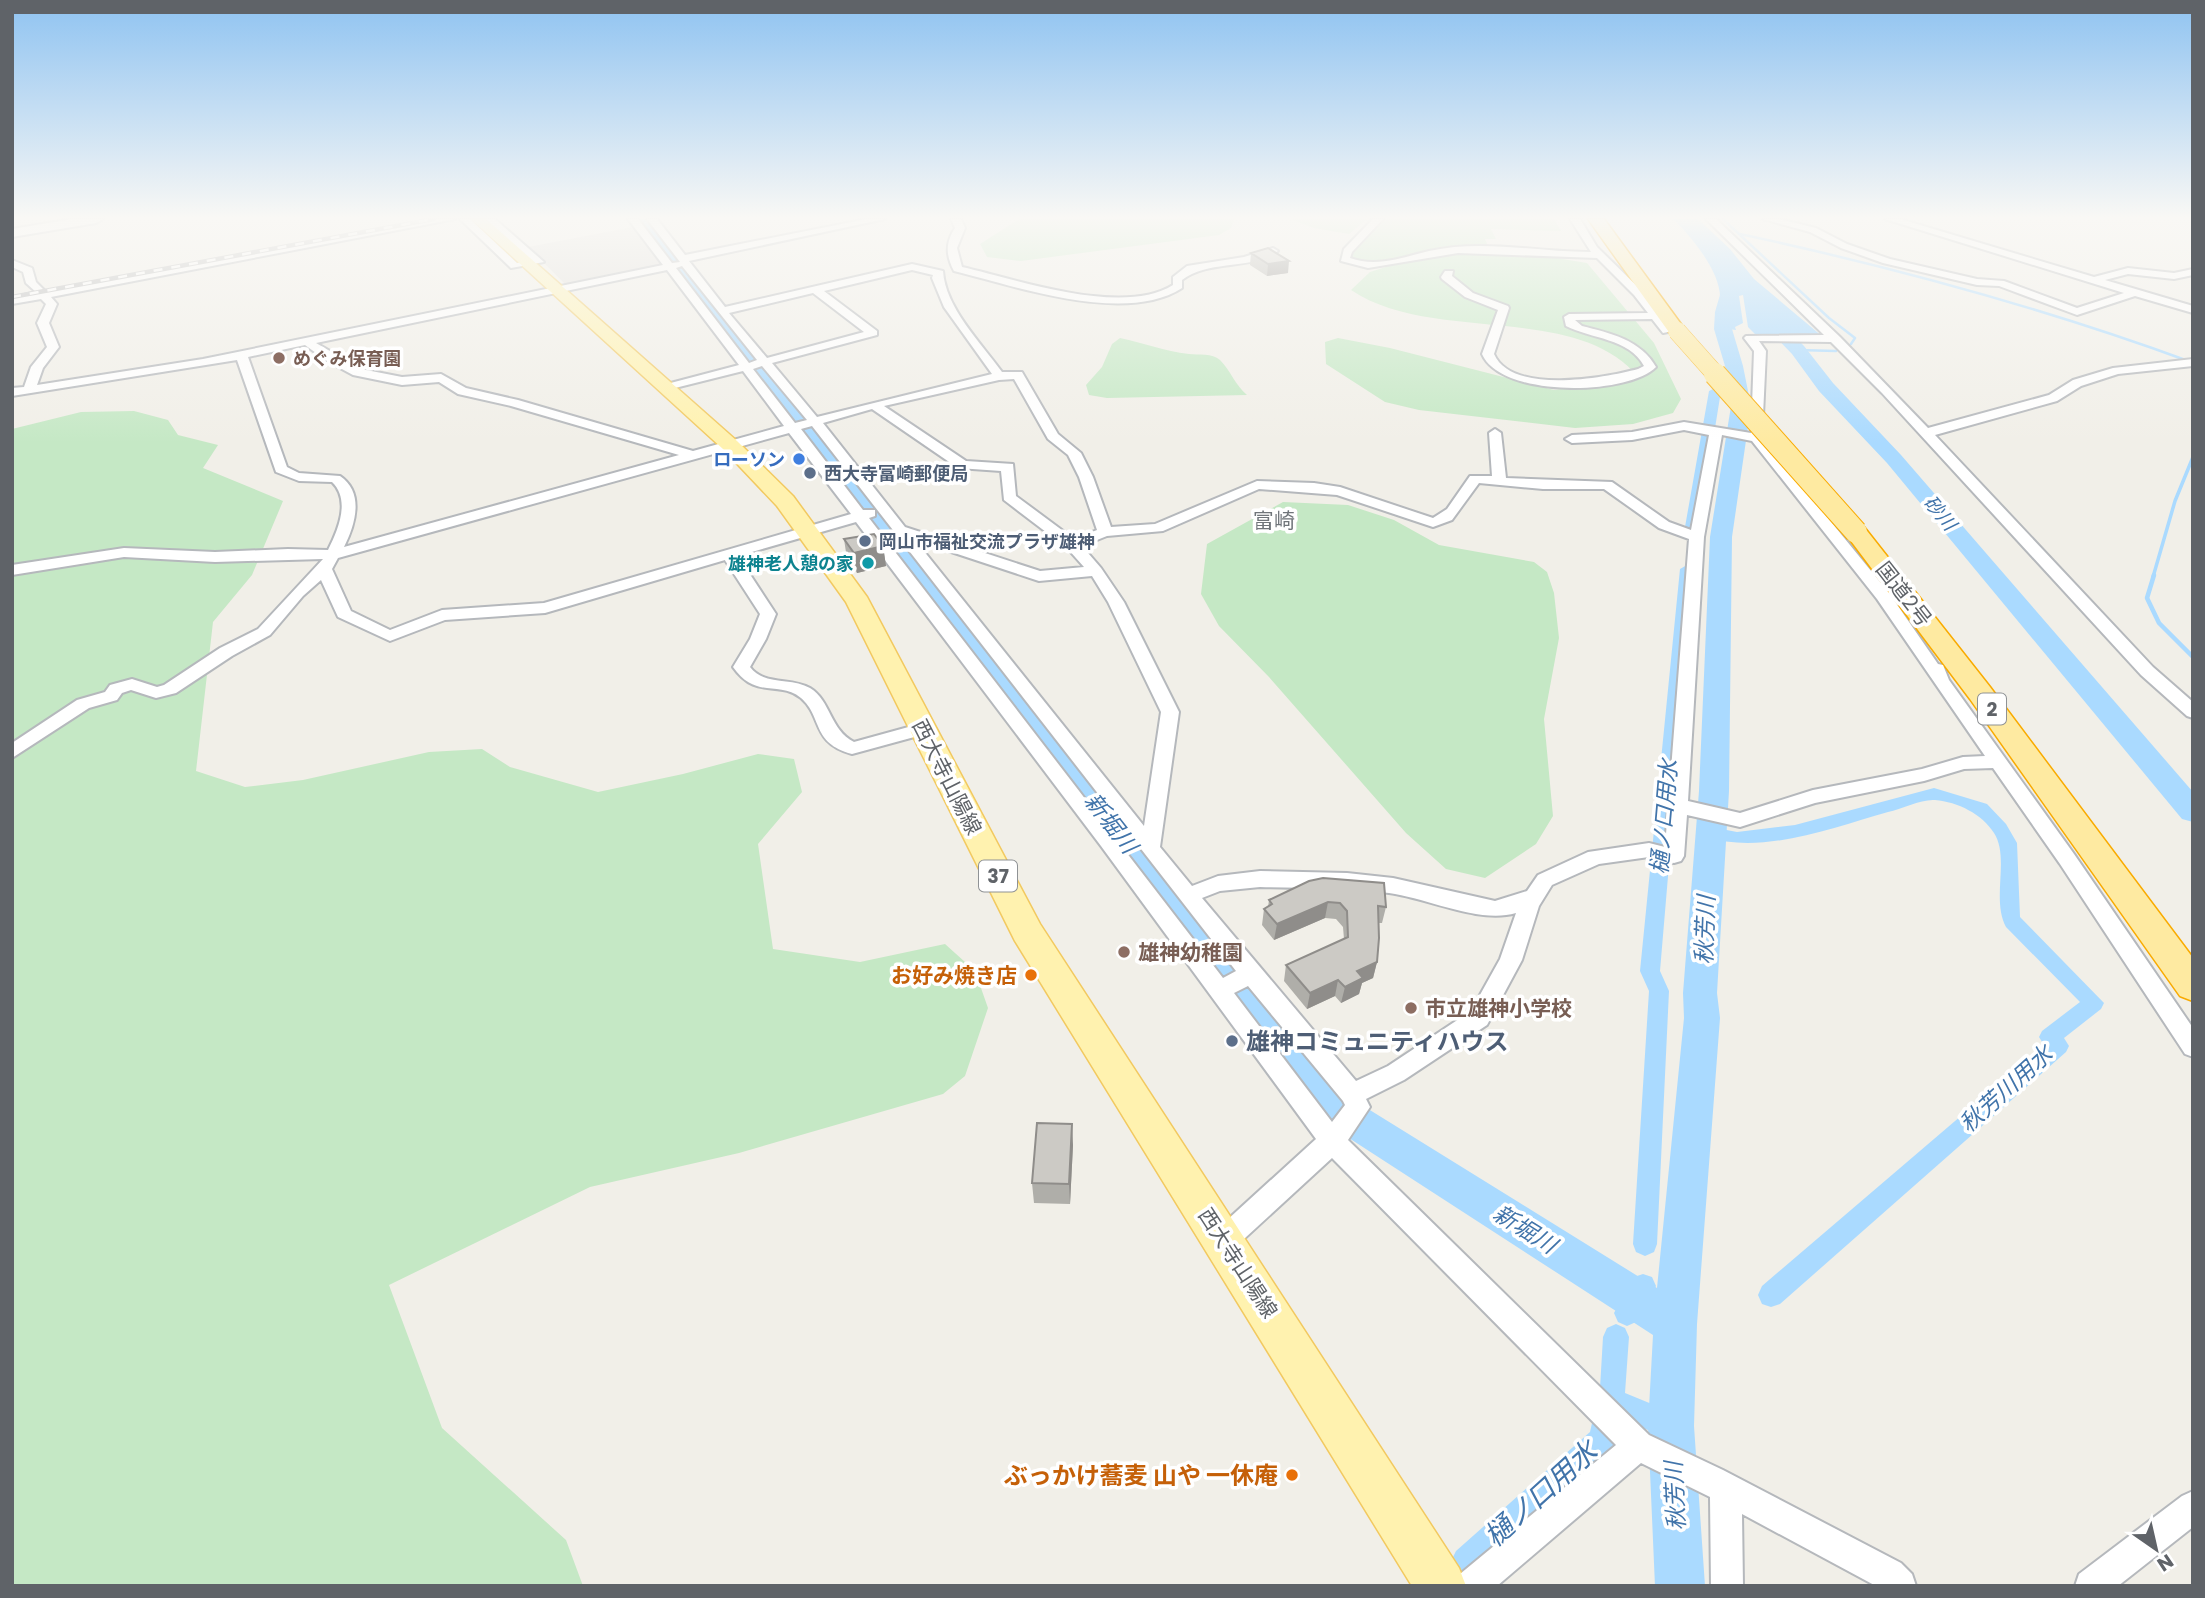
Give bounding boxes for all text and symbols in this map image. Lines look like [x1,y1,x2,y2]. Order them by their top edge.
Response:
place label: めぐみ保育園 [293,346,402,371]
marker: めぐみ保育園 [271,350,287,366]
place label: ローソン [713,447,785,472]
marker: ローソン [791,451,807,467]
place label: 西大寺富崎郵便局 [824,461,968,486]
marker: 西大寺富崎郵便局 [802,465,818,481]
water label: 砂川 [1917,490,1964,538]
district label: 富崎 [1253,506,1295,535]
place label: 岡山市福祉交流プラザ雄神 [879,529,1095,554]
marker: 岡山市福祉交流プラザ雄神 [857,533,873,549]
place label: 雄神老人憩の家 [728,551,854,576]
marker: 雄神老人憩の家 [860,555,876,571]
street label: 国道2号 [1869,555,1939,633]
road number: 2 [1978,694,2006,724]
street label: 西大寺山陽線 [905,714,989,840]
water label: 樋ノ口用水 [1643,755,1685,876]
water label: 新堀川 [1077,786,1147,862]
road number: 37 [979,860,1017,891]
water label: 秋芳川 [1688,892,1722,965]
place label: 雄神幼稚園 [1138,938,1243,967]
marker: 雄神幼稚園 [1116,944,1132,960]
place label: お好み焼き店 [891,961,1017,990]
marker: お好み焼き店 [1023,967,1039,983]
place label: 市立雄神小学校 [1425,994,1572,1023]
marker: 市立雄神小学校 [1403,1000,1419,1016]
place label: 雄神コミュニティハウス [1246,1025,1509,1058]
marker: 雄神コミュニティハウス [1224,1033,1240,1049]
water label: 秋芳川用水 [1953,1037,2062,1139]
water label: 新堀川 [1487,1197,1565,1262]
street label: 西大寺山陽線 [1192,1202,1284,1324]
water label: 樋ノ口用水 [1476,1431,1608,1555]
water label: 秋芳川 [1657,1458,1693,1531]
place label: ぶっかけ蕎麦 山や 一休庵 [1004,1459,1278,1492]
marker: ぶっかけ蕎麦 山や 一休庵 [1284,1467,1300,1483]
north arrow [2121,1514,2191,1584]
text: N [2152,1547,2179,1578]

